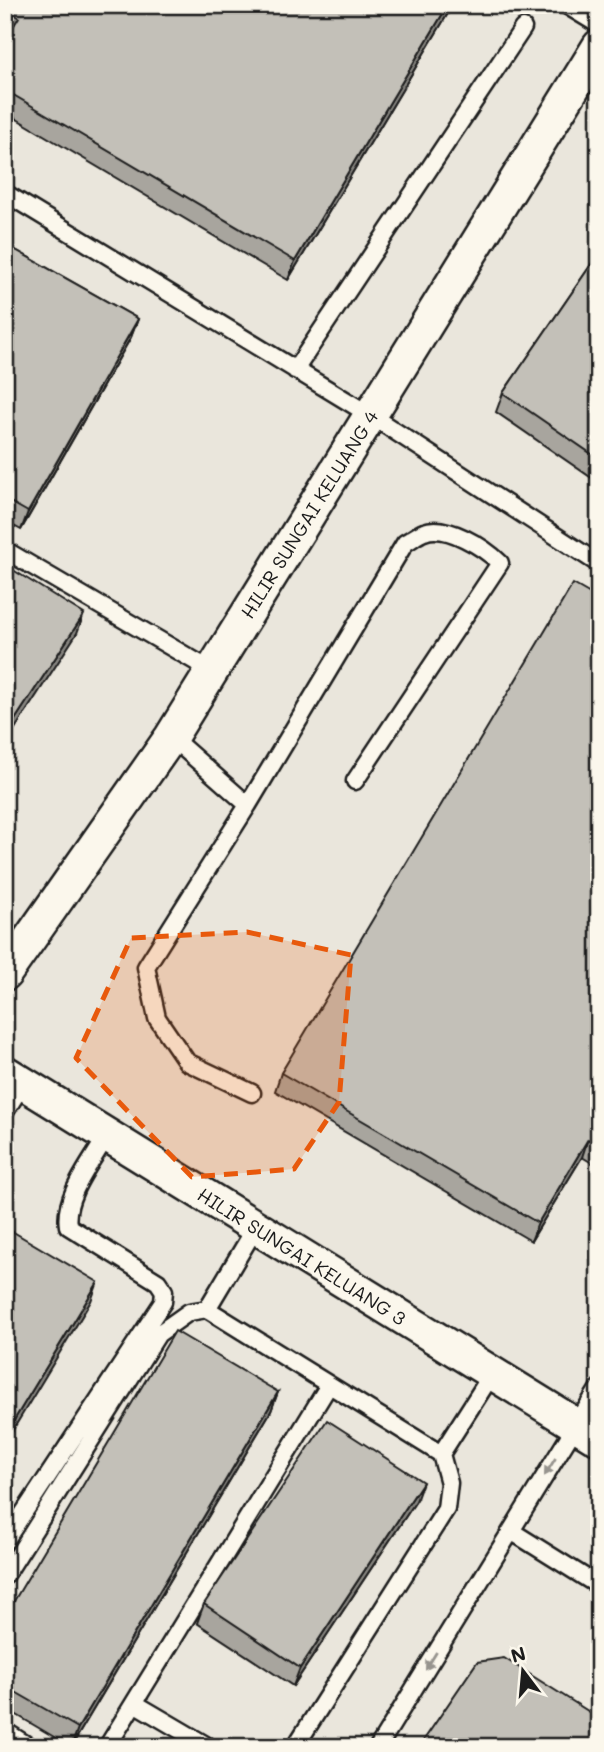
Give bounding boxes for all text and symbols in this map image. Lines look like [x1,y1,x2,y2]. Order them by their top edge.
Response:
street label: HILIR SUNGAI KELUANG 4 [235,405,383,623]
street label: HILIR SUNGAI KELUANG 3 [193,1182,411,1330]
one-way arrow [544,1458,557,1477]
north arrow [489,1636,558,1706]
text: N [508,1640,529,1668]
one-way arrow [424,1651,437,1670]

